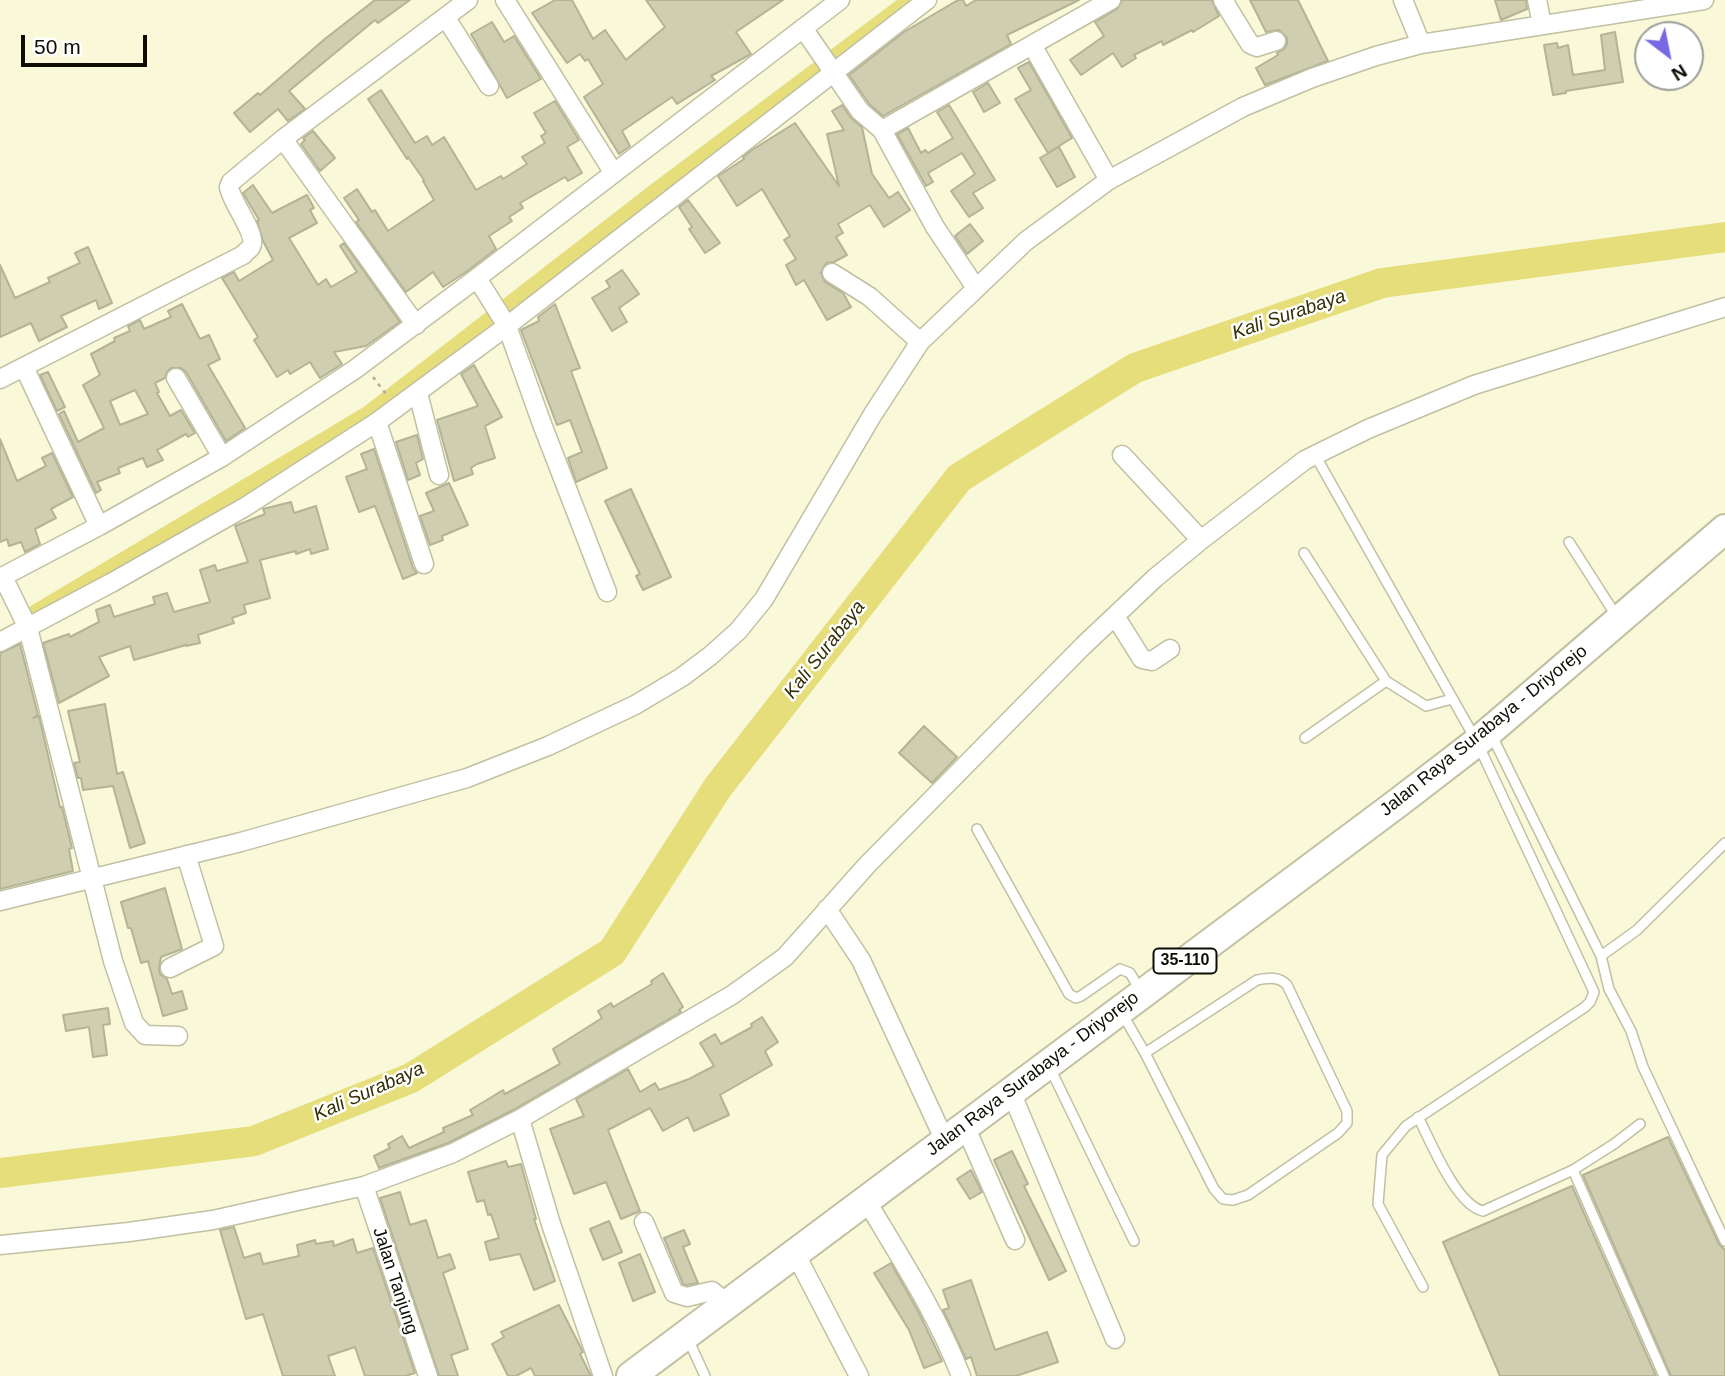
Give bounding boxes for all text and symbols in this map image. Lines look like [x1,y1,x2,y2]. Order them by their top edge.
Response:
scale bar [24,21,150,65]
north arrow [1634,21,1704,91]
text: 50 m [34,35,81,58]
text: N [1668,60,1691,85]
water label: Kali Surabaya [1229,285,1349,345]
water label: Kali Surabaya [780,596,870,704]
street label: Jalan Raya Surabaya - Driyorejo [1376,641,1592,821]
road number: 35-110 [1154,948,1216,973]
street label: Jalan Raya Surabaya - Driyorejo [923,987,1143,1161]
water label: Kali Surabaya [310,1058,428,1126]
street label: Jalan Tanjung [368,1225,422,1337]

